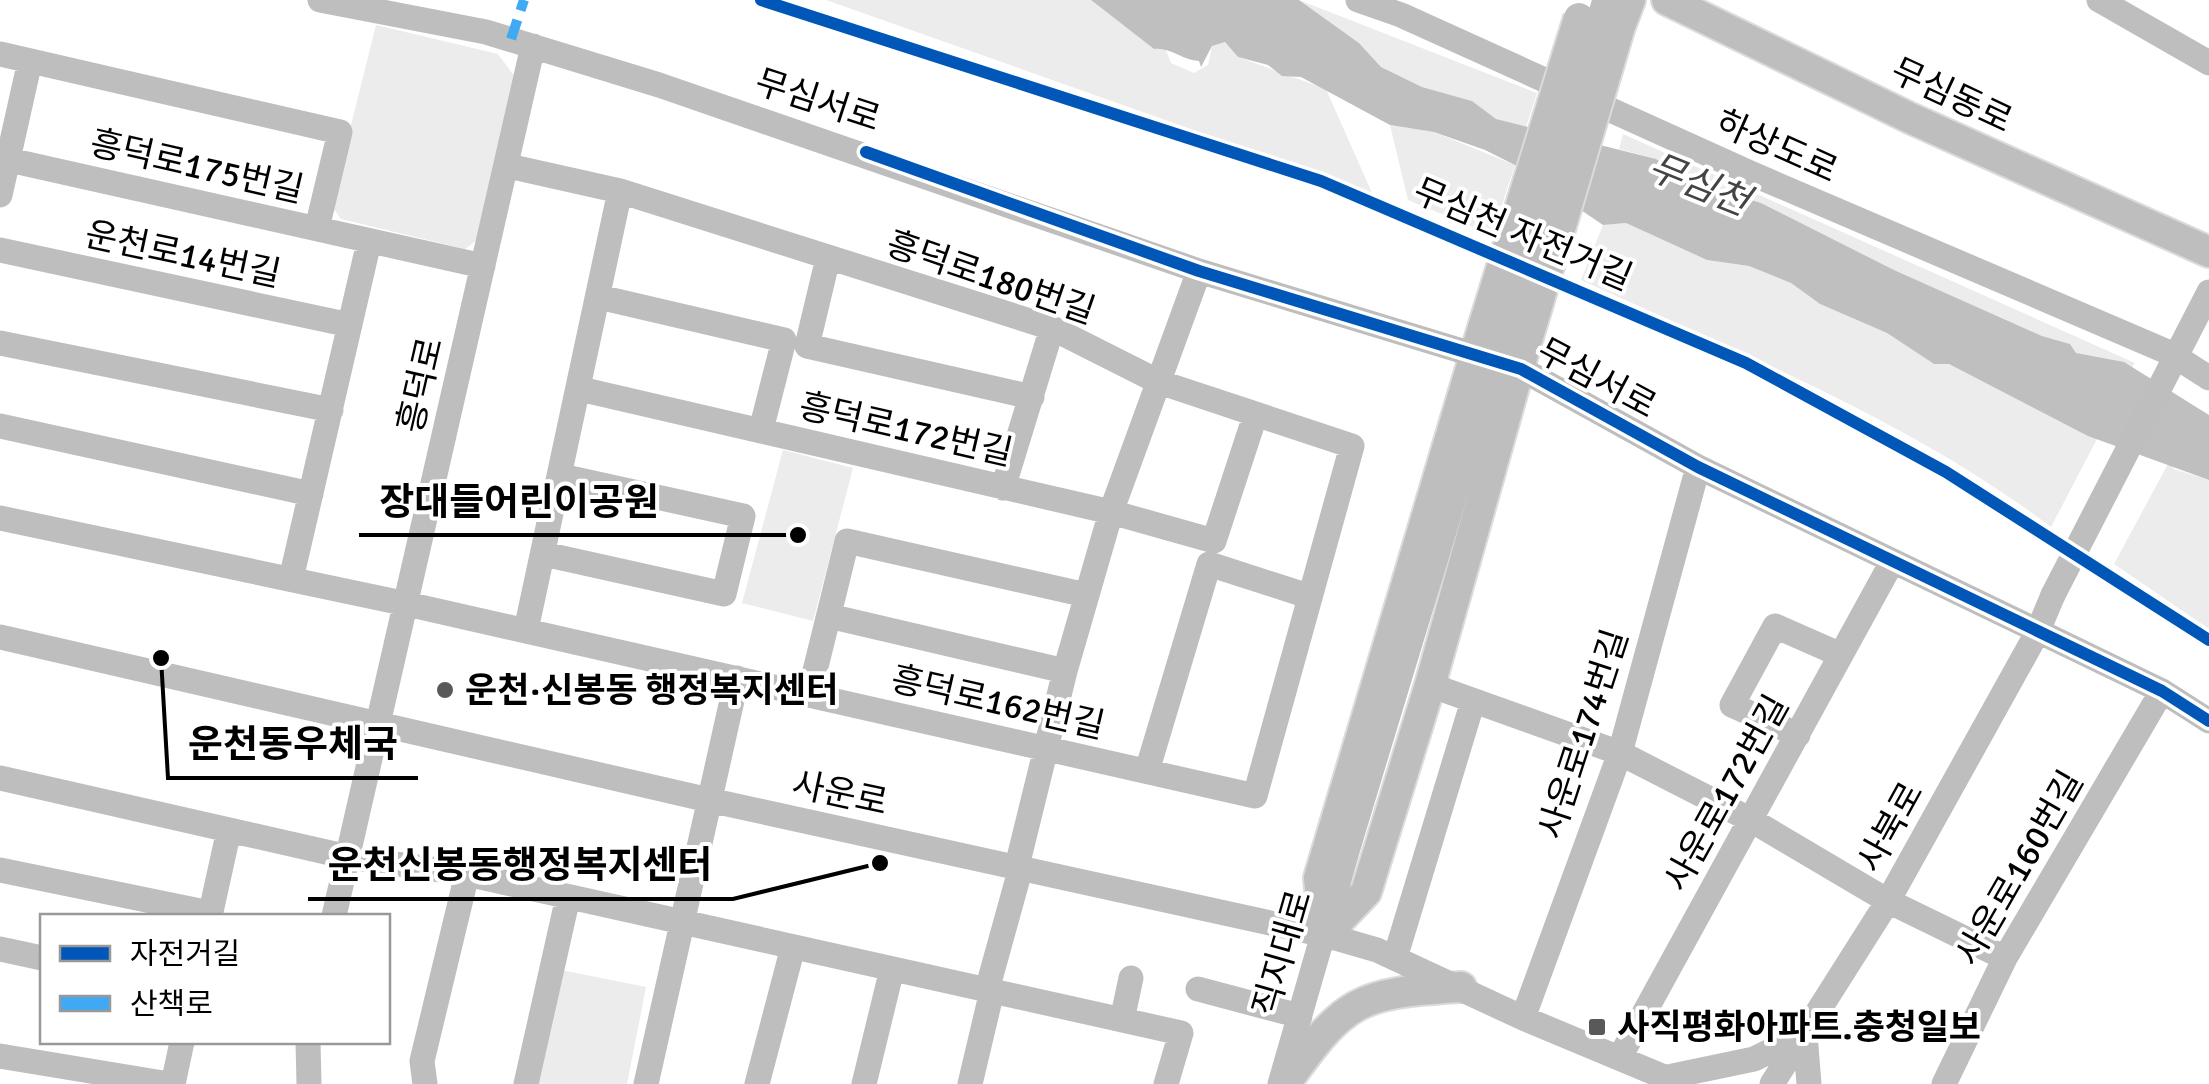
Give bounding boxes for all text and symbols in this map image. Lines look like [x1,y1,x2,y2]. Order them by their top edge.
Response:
street label: 무심동로 [1884,49,2019,142]
street label: 무심서로 [750,60,886,141]
street label: 하상도로 [1709,101,1844,192]
street label: 흥덕로175번길 [86,121,308,212]
water label: 무심천 [1641,143,1760,227]
street label: 무심천 자전거길 [1407,169,1638,300]
street label: 운천로14번길 [81,213,285,296]
street label: 흥덕로180번길 [881,222,1101,333]
street label: 무심서로 [1530,329,1664,428]
street label: 흥덕로 [389,333,452,437]
street label: 흥덕로172번길 [795,384,1017,475]
callout: 장대들어린이공원 [359,467,678,535]
text: 장대들어린이공원 [379,479,659,526]
street label: 사운로174번길 [1529,624,1638,844]
street label: 흥덕로162번길 [887,657,1109,748]
place label: 운천·신봉동 행정복지센터 [465,669,838,712]
marker: 운천·신봉동 행정복지센터 [434,679,456,701]
street label: 사운로172번길 [1655,688,1798,899]
callout: 운천동우체국 [168,710,418,778]
text: 운천동우체국 [188,721,398,768]
street label: 사운로 [788,762,892,825]
street label: 사운로160번길 [1946,763,2092,973]
street label: 사북로 [1848,775,1933,880]
callout: 운천신봉동행정복지센터 [308,831,733,899]
text: 운천신봉동행정복지센터 [328,842,712,889]
street label: 직지대로 [1244,885,1321,1021]
legend [40,914,390,1044]
text: 자전거길 [130,936,240,973]
text: 산책로 [130,986,213,1023]
place label: 사직평화아파트.충청일보 [1617,1006,1981,1049]
marker: 사직평화아파트.충청일보 [1586,1016,1608,1038]

